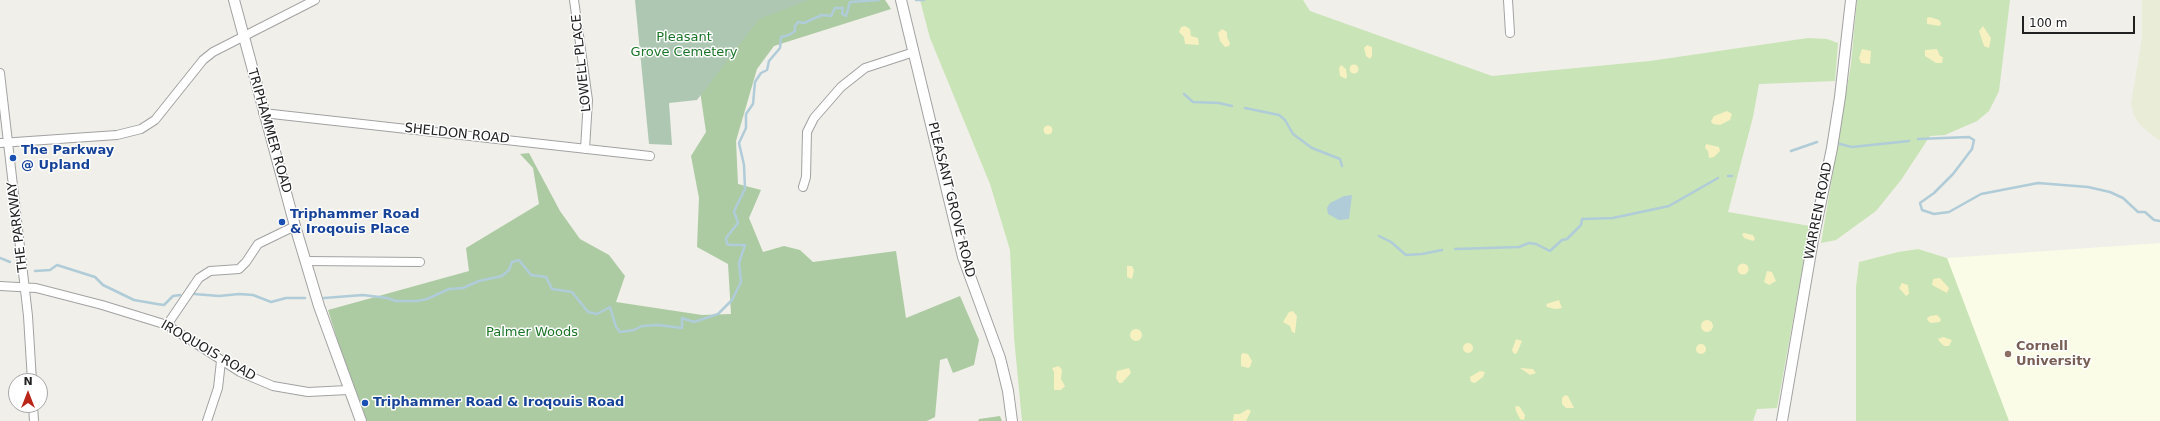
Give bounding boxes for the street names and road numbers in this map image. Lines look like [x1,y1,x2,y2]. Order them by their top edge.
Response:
street label: LOWELL PLACE [569,13,595,113]
street label: TRIPHAMMER ROAD [244,67,294,195]
street label: SHELDON ROAD [404,121,510,147]
street label: PLEASANT GROVE ROAD [924,121,978,279]
street label: WARREN ROAD [1802,161,1836,261]
street label: THE PARKWAY [5,181,31,273]
street label: IROQUOIS ROAD [158,317,258,385]

